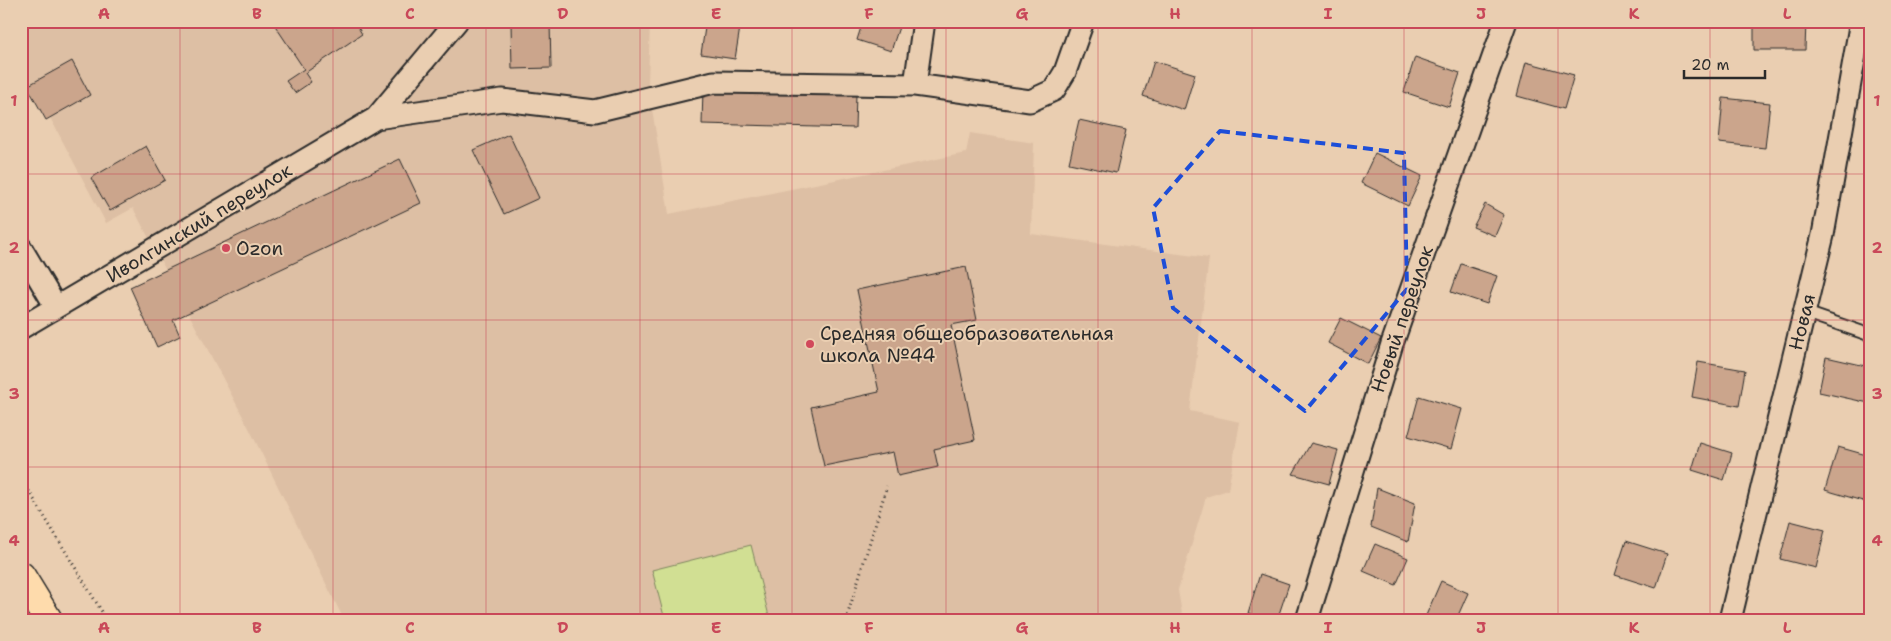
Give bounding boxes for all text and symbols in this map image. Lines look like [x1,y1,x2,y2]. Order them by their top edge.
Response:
text: A [98,3,110,24]
text: B [252,3,262,24]
text: C [405,3,415,24]
text: D [557,3,569,24]
text: E [711,3,721,24]
text: F [864,3,874,24]
text: G [1016,3,1029,24]
text: H [1169,3,1181,24]
text: I [1324,3,1333,24]
text: J [1476,3,1486,24]
text: K [1629,3,1640,24]
text: L [1783,3,1792,24]
scale bar [1684,48,1765,80]
text: 20 m [1691,55,1730,75]
text: 1 [10,90,18,111]
text: 1 [1873,90,1881,111]
street label: Иволгинский переулок [101,158,297,288]
place label: Ozon [236,236,283,261]
text: 2 [8,237,20,258]
text: 2 [1871,237,1883,258]
marker: Ozon [220,242,232,254]
street label: Новый переулок [1365,242,1439,396]
street label: Новая [1783,291,1821,353]
place label: Средняя общеобразовательная школа №44 [820,321,1114,368]
marker: Средняя общеобразовательная школа №44 [804,338,816,350]
text: 3 [8,383,20,404]
text: 3 [1871,383,1883,404]
text: 4 [8,530,20,551]
text: 4 [1871,530,1883,551]
text: A [98,617,110,638]
text: B [252,617,262,638]
text: C [405,617,415,638]
text: D [557,617,569,638]
text: E [711,617,721,638]
text: F [864,617,874,638]
text: G [1016,617,1029,638]
text: H [1169,617,1181,638]
text: I [1324,617,1333,638]
text: J [1476,617,1486,638]
text: K [1629,617,1640,638]
text: L [1783,617,1792,638]

